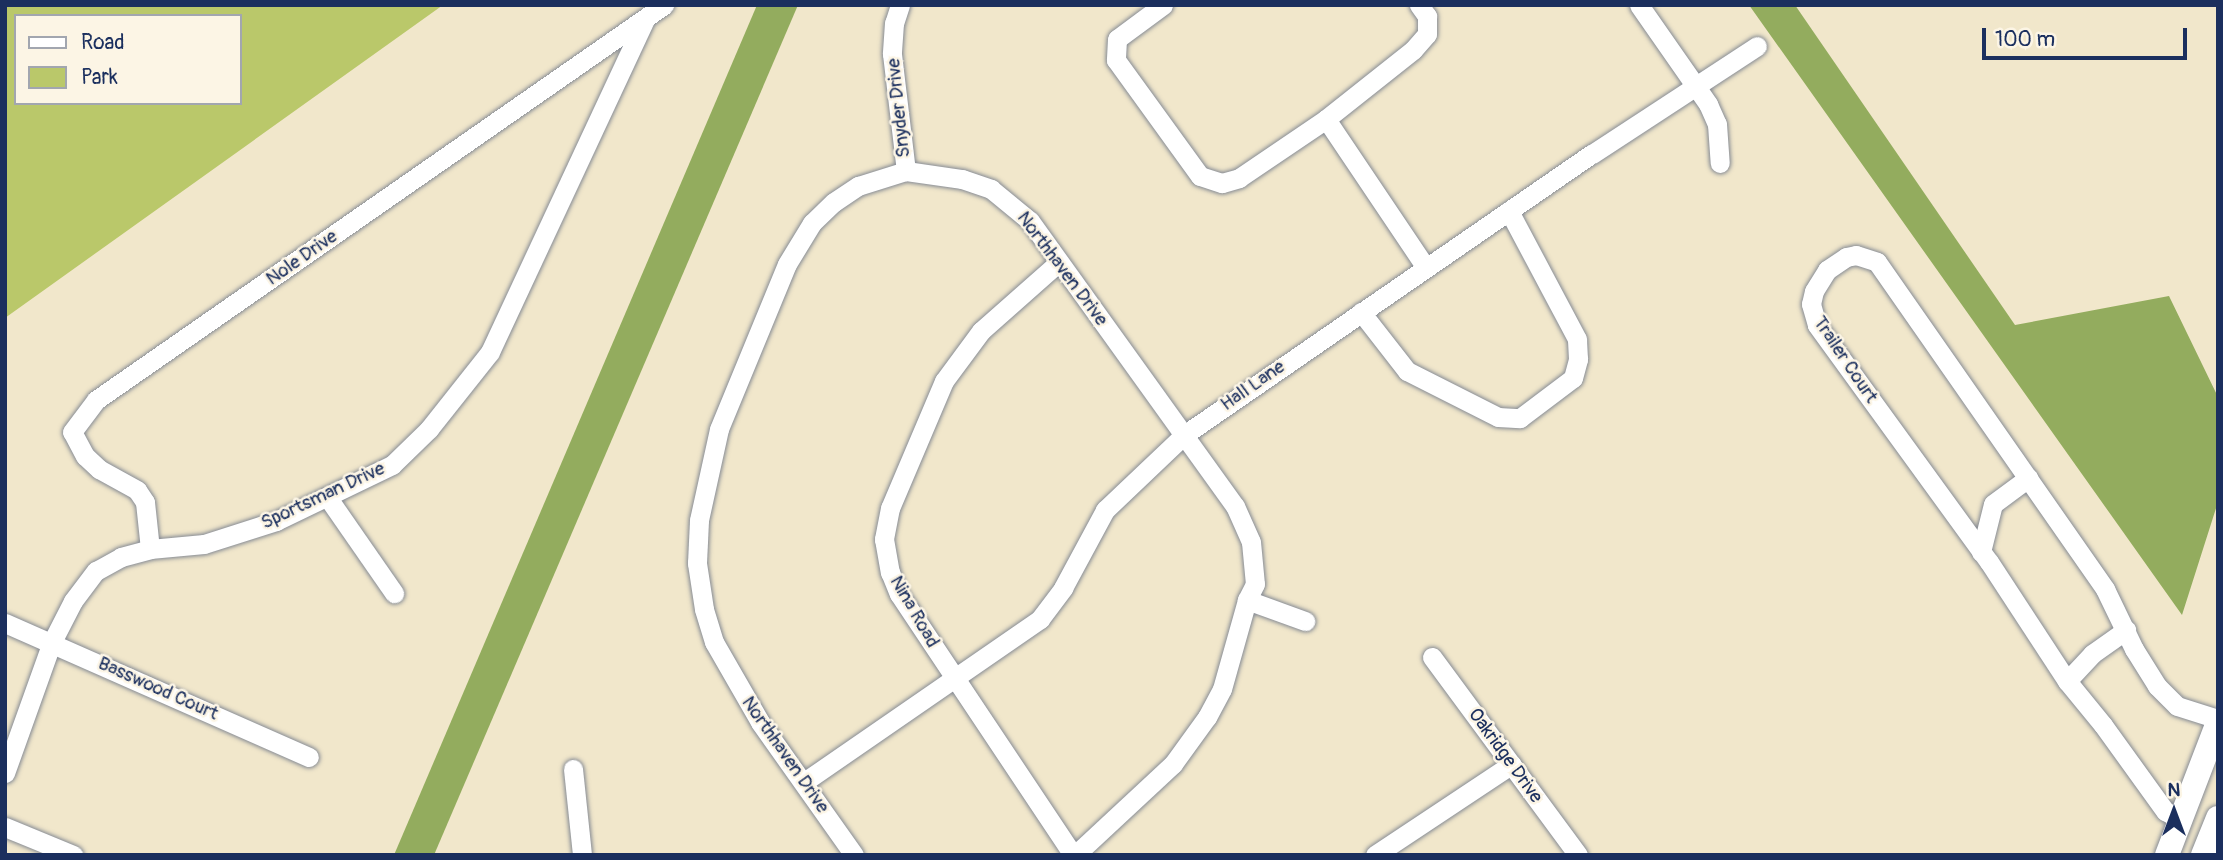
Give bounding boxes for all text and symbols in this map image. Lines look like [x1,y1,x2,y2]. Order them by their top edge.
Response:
legend [14,14,242,105]
scale bar [1985,14,2190,58]
text: 100 m [1995,26,2055,53]
text: Road [81,29,125,56]
street label: Snyder Drive [882,57,916,159]
text: Park [81,64,118,91]
street label: Northhaven Drive [1012,207,1112,331]
street label: Nole Drive [262,225,342,291]
street label: Trailer Court [1808,312,1882,408]
street label: Hall Lane [1217,356,1289,416]
street label: Sportsman Drive [258,457,388,535]
street label: Nina Road [884,572,944,652]
street label: Basswood Court [94,652,222,726]
street label: Northhaven Drive [736,692,834,818]
street label: Oakridge Drive [1463,704,1547,808]
north arrow [2139,776,2209,846]
text: N [2168,778,2180,802]

